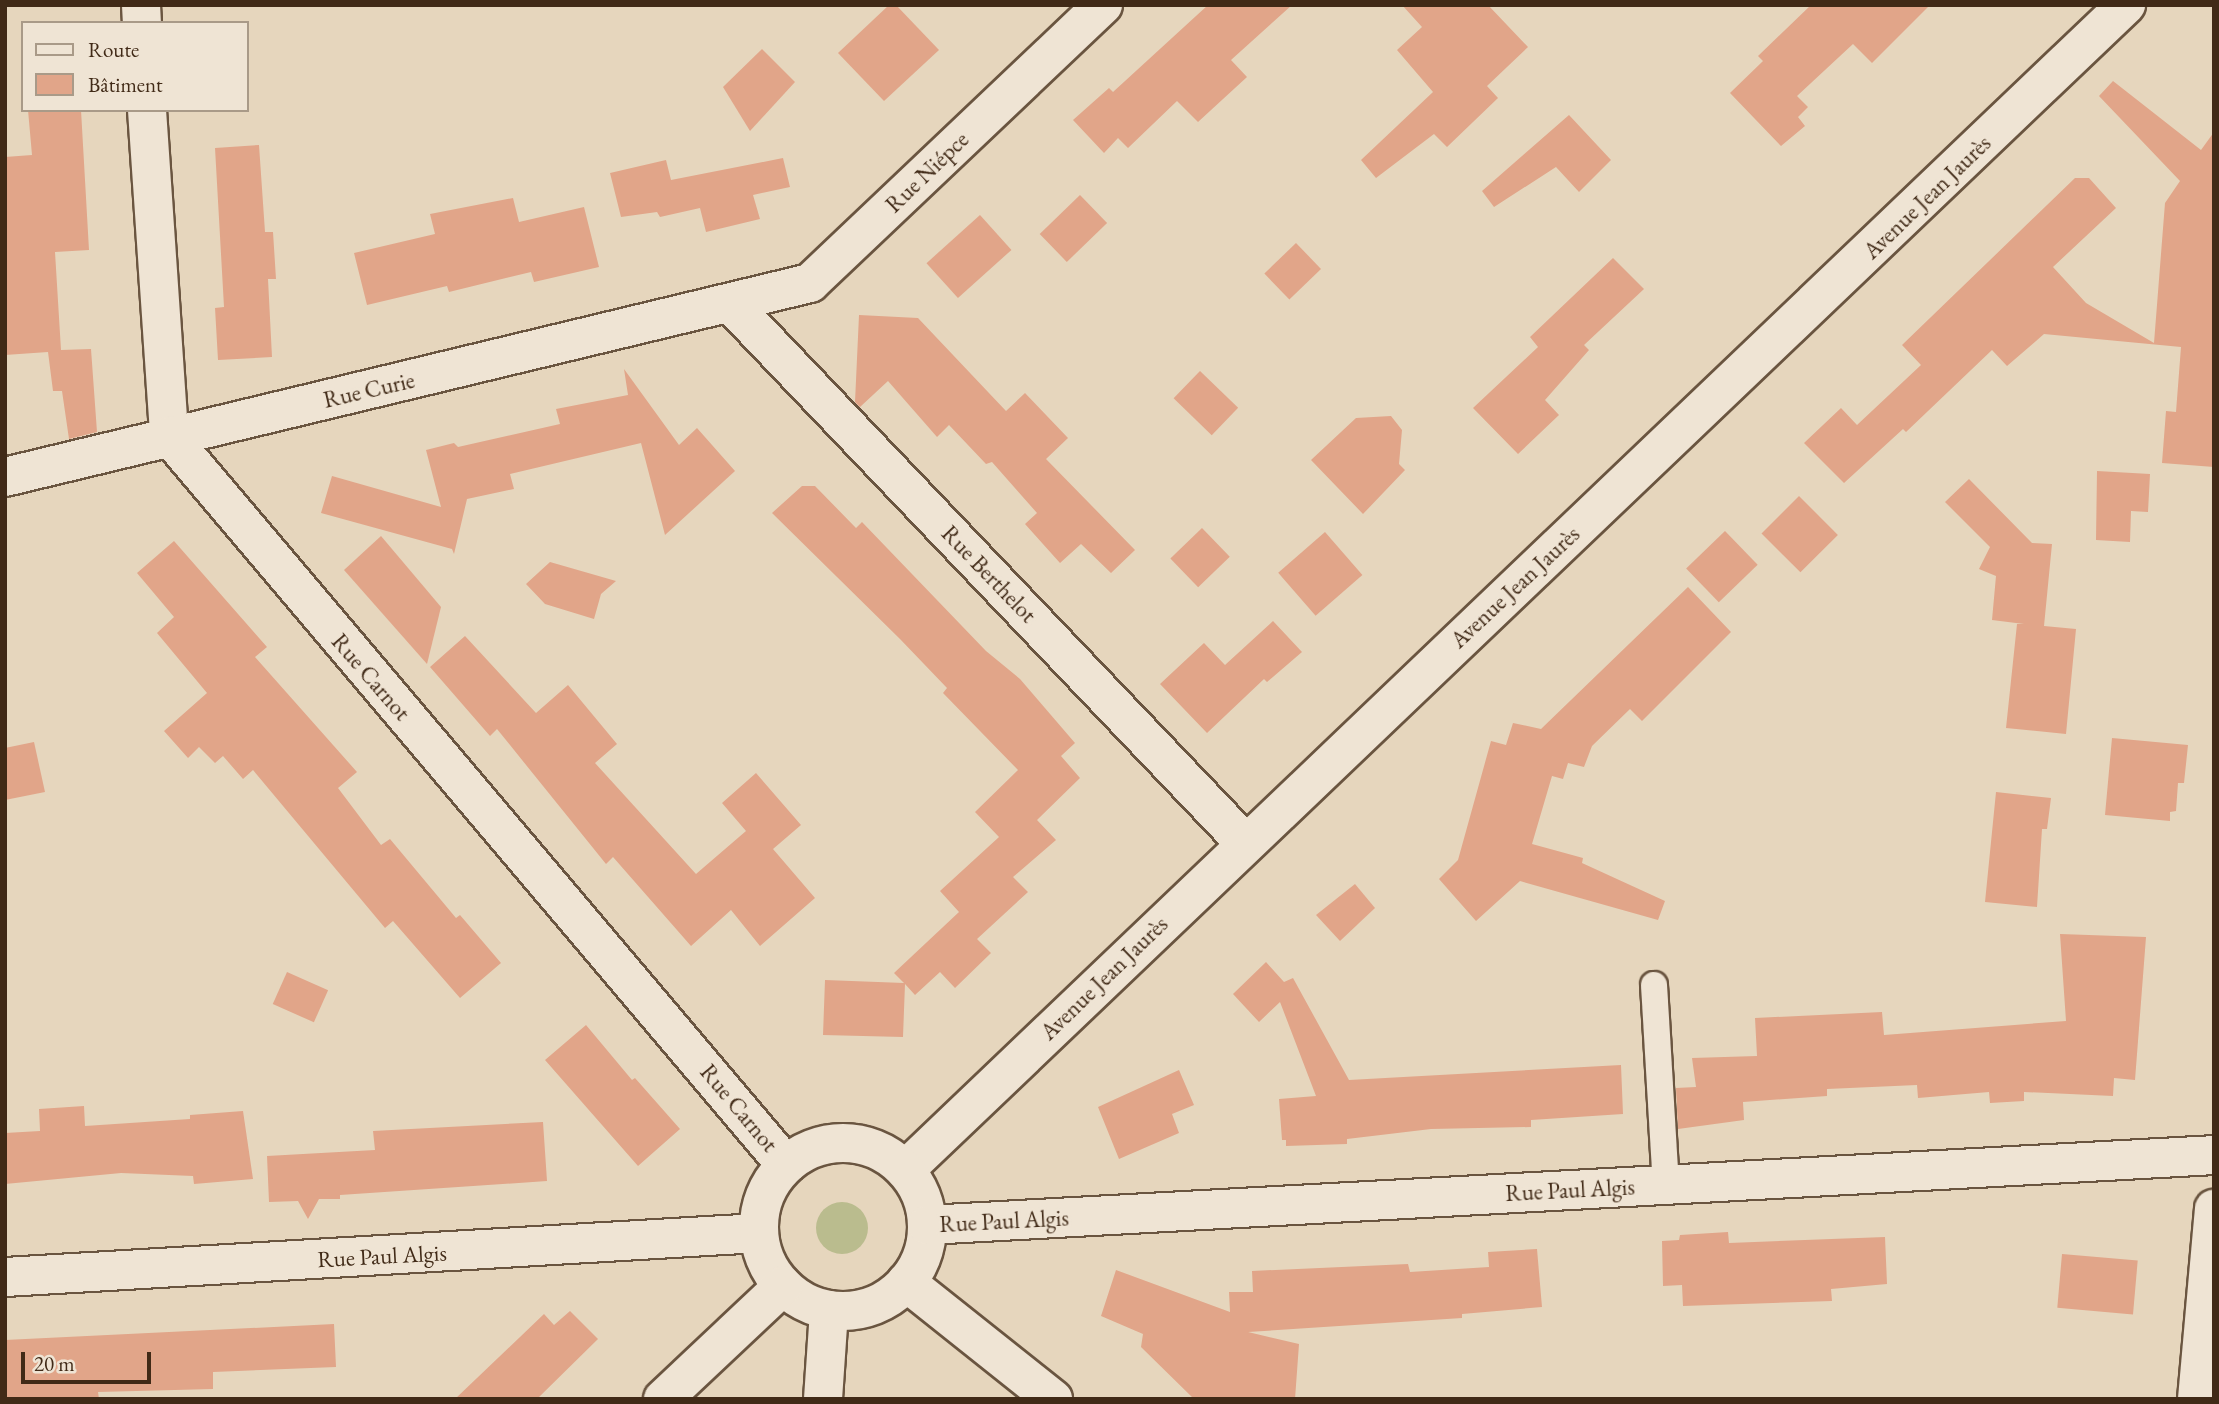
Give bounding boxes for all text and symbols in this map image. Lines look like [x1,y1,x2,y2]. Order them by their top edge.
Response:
legend [21,21,248,112]
text: Route [88,36,139,63]
text: Bâtiment [88,71,163,98]
street label: Rue Niépce [880,126,974,218]
street label: Avenue Jean Jaurès [1858,129,1996,265]
street label: Rue Curie [321,366,417,414]
street label: Rue Berthelot [936,520,1042,628]
street label: Avenue Jean Jaurès [1445,520,1585,654]
street label: Rue Carnot [326,628,416,726]
street label: Avenue Jean Jaurès [1035,910,1173,1046]
street label: Rue Carnot [694,1059,784,1157]
street label: Rue Paul Algis [1505,1173,1635,1207]
street label: Rue Paul Algis [939,1204,1069,1238]
street label: Rue Paul Algis [317,1239,447,1273]
scale bar [24,1338,154,1382]
text: 20 m [34,1350,75,1377]

